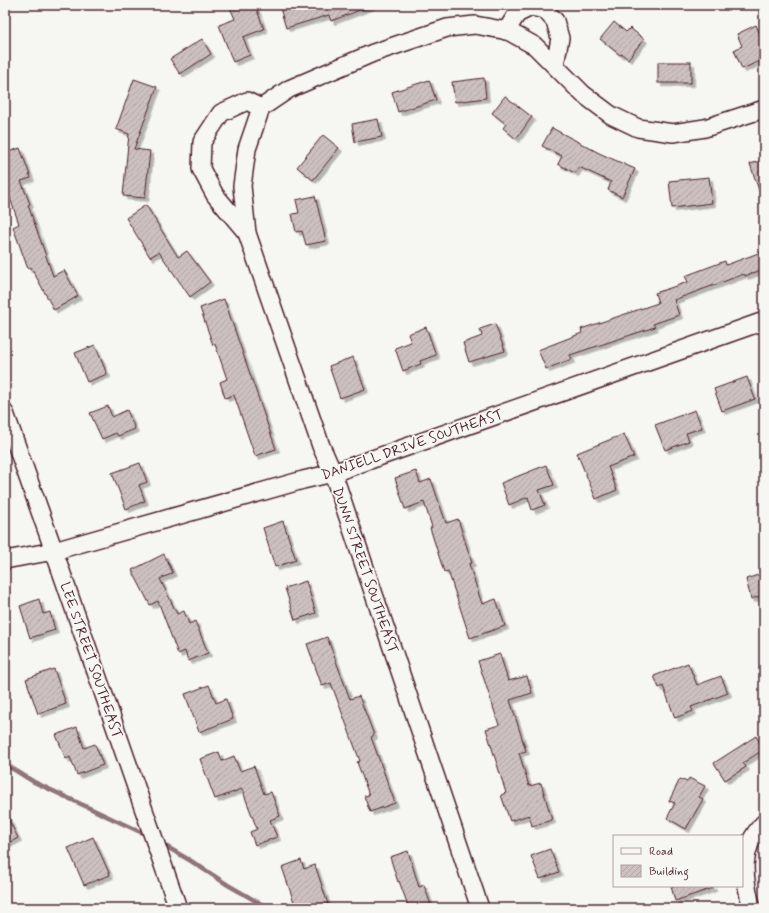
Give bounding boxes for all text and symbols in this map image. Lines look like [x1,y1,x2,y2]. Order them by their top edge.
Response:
street label: DANIELL DRIVE SOUTHEAST [319,405,506,485]
street label: DUNN STREET SOUTHEAST [328,485,402,656]
street label: LEE STREET SOUTHEAST [56,580,126,741]
legend [613,835,743,887]
text: Road [649,844,673,860]
text: Building [649,864,689,881]

